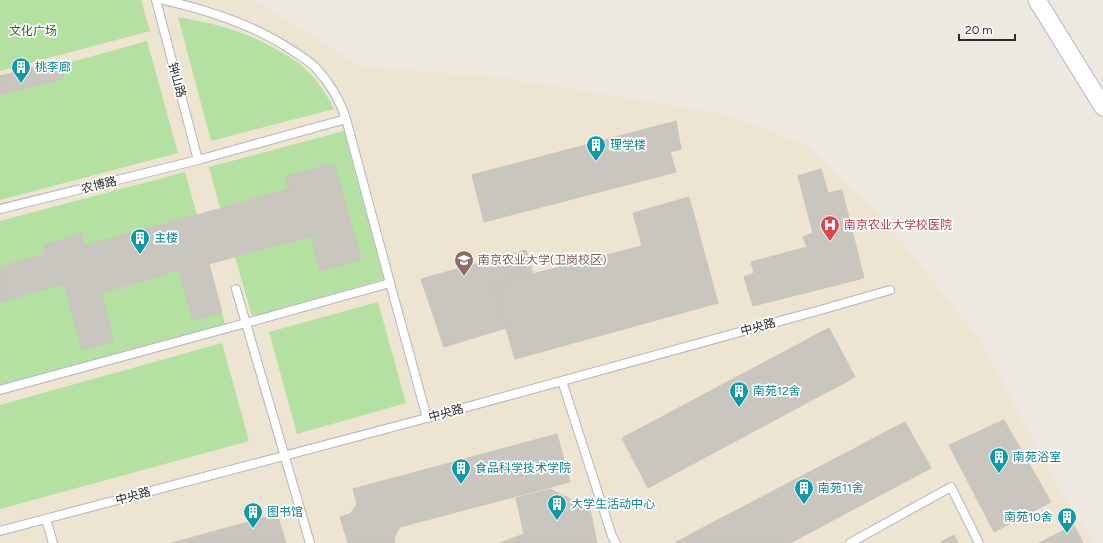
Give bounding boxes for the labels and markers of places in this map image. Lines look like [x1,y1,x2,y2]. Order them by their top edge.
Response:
building icon: 桃李廊 [10,56,32,84]
place label: 桃李廊 [35,60,71,74]
building icon: 理学楼 [585,134,607,162]
place label: 理学楼 [610,138,646,152]
hospital icon: 南京农业大学校医院 [819,214,841,242]
place label: 南京农业大学校医院 [844,218,952,232]
building icon: 主楼 [129,227,151,255]
place label: 主楼 [154,231,178,245]
school or university icon: 南京农业大学(卫岗校区) [453,249,475,277]
place label: 南京农业大学(卫岗校区) [478,253,606,267]
building icon: 南苑12舍 [728,380,750,408]
place label: 南苑12舍 [753,384,801,398]
building icon: 南苑浴室 [988,446,1010,474]
place label: 南苑浴室 [1013,450,1061,464]
building icon: 食品科学技术学院 [450,457,472,485]
place label: 食品科学技术学院 [475,461,571,475]
building icon: 南苑11舍 [793,477,815,505]
place label: 南苑11舍 [818,481,864,495]
building icon: 大学生活动中心 [546,493,568,521]
place label: 大学生活动中心 [571,497,655,511]
building icon: 图书馆 [242,501,264,529]
place label: 图书馆 [267,505,303,519]
building icon: 南苑10舍 [1056,506,1078,534]
place label: 南苑10舍 [1004,510,1053,524]

